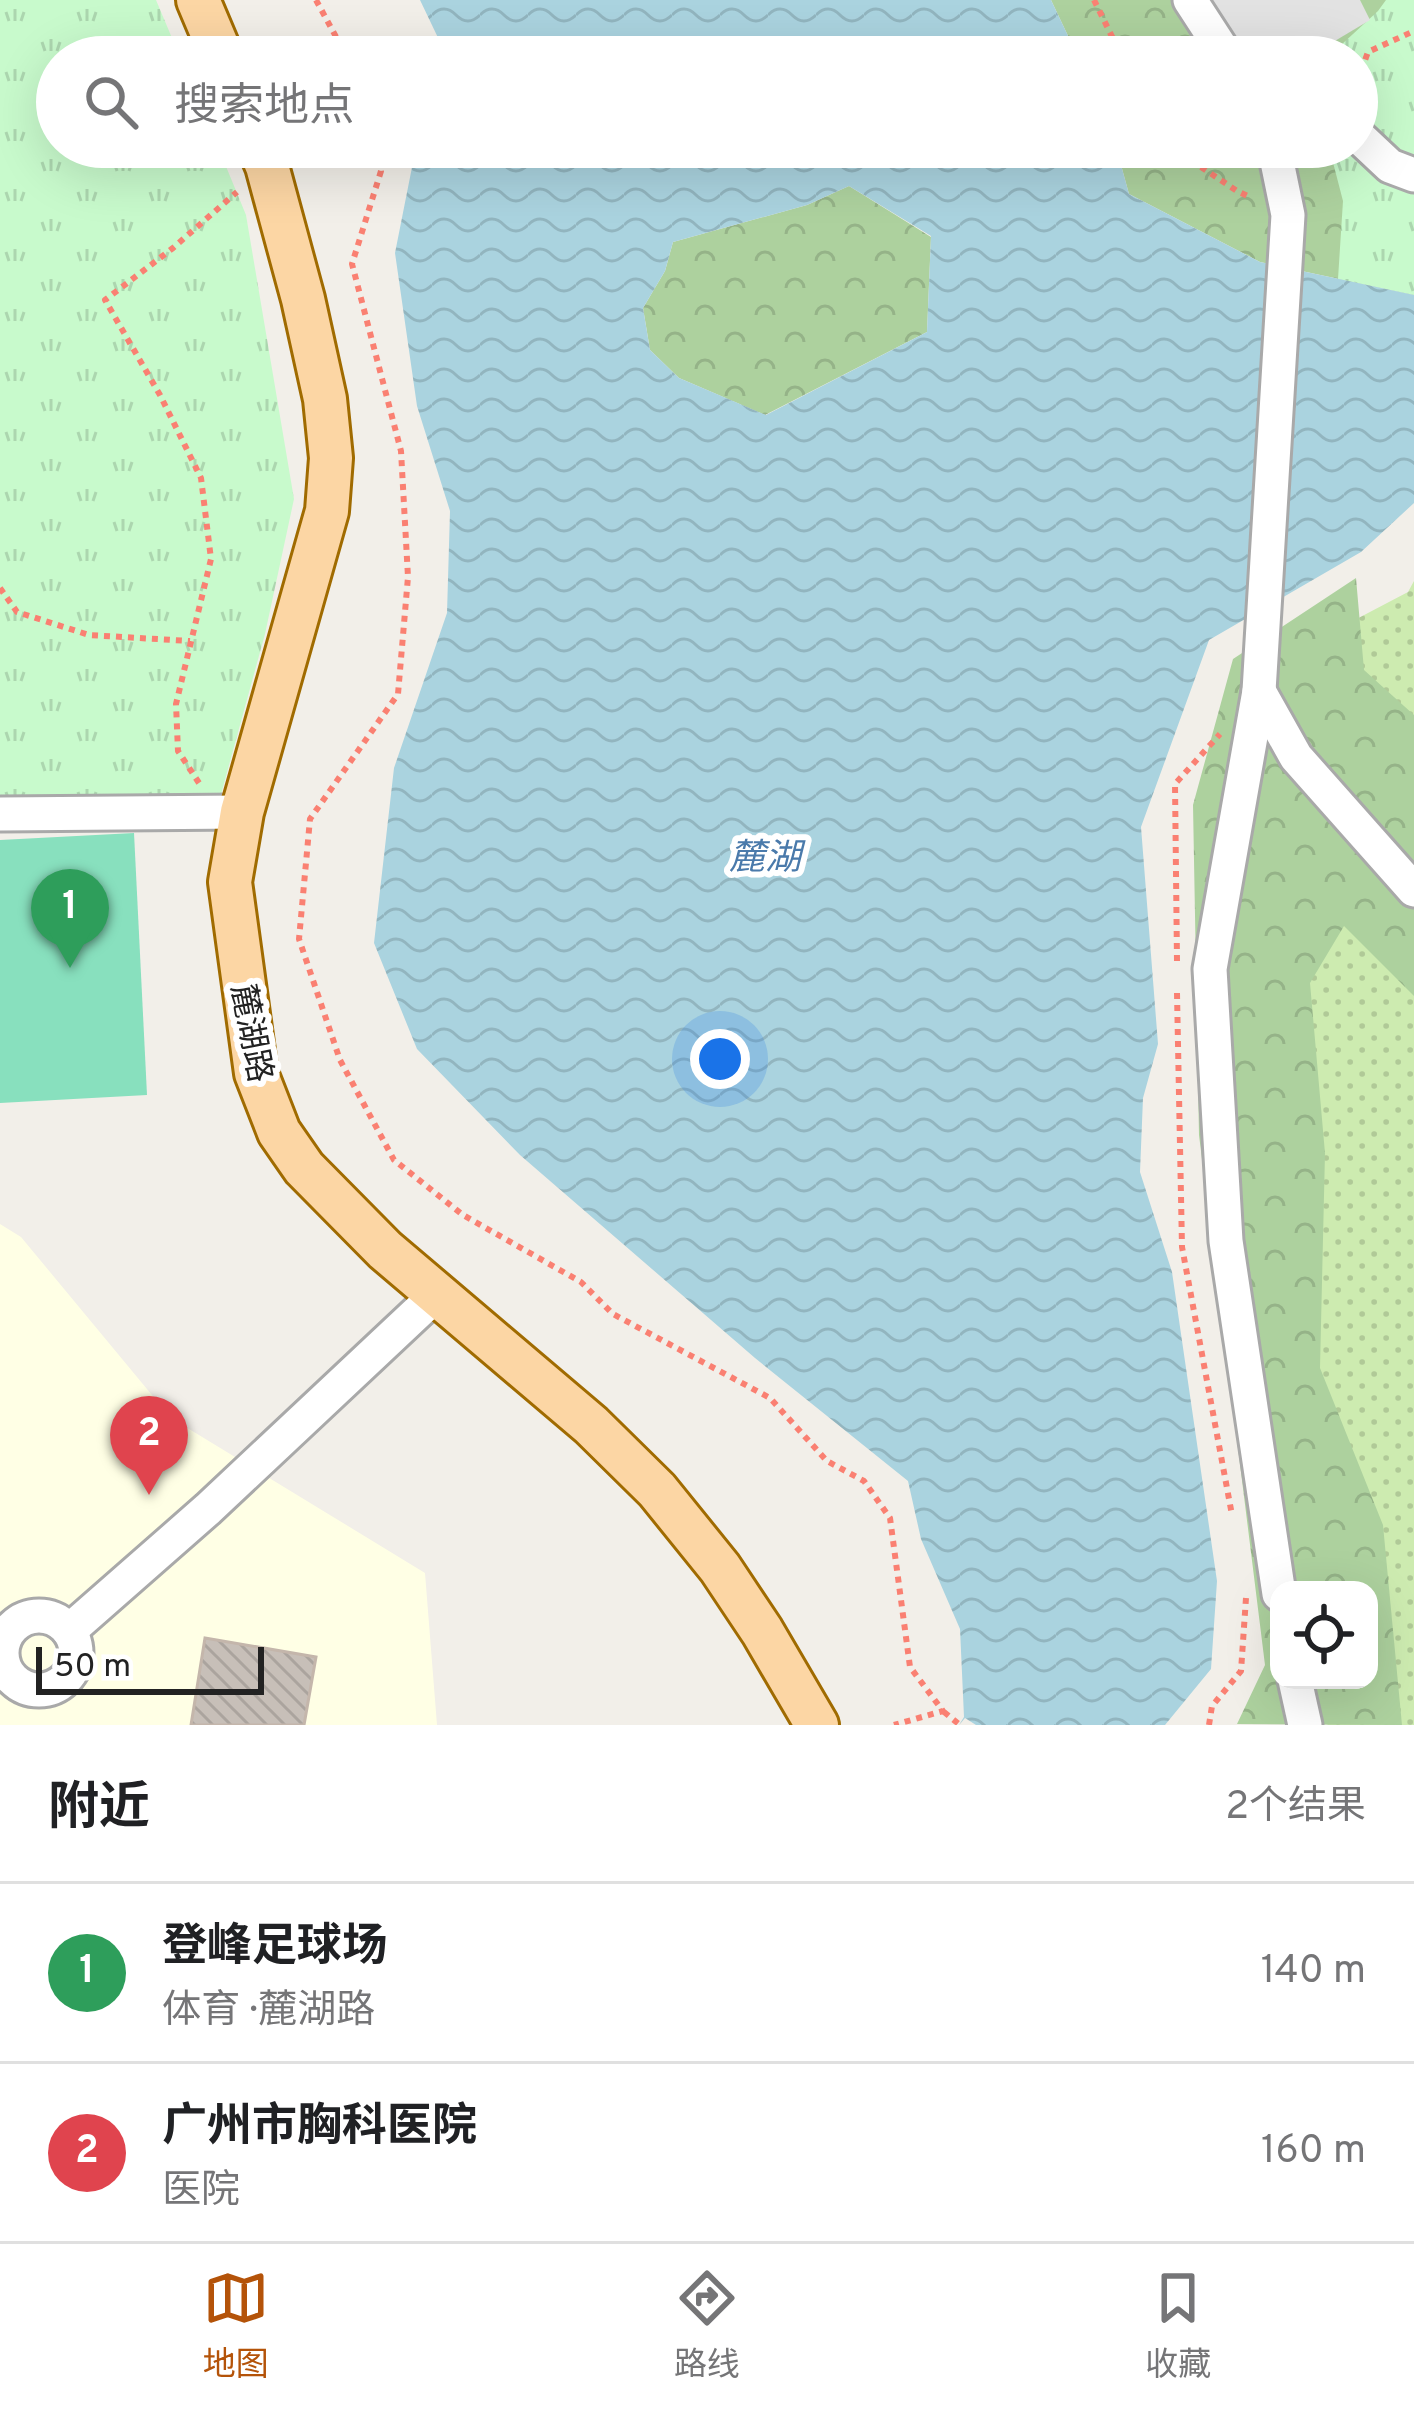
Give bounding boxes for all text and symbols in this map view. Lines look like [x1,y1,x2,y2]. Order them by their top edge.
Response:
search box [36,36,1378,168]
icon: search [78,69,144,135]
text: 搜索地点 [174,80,354,137]
water label: 麓湖 [729,837,806,883]
pin: 1 [31,869,109,968]
street label: 麓湖路 [219,981,279,1086]
your location [690,1029,750,1089]
pin: 2 [110,1396,188,1495]
map controls [1270,1581,1378,1689]
button: locate [1270,1581,1378,1689]
scale bar [36,1641,264,1694]
text: 50 m [54,1647,131,1689]
text: 附近 [48,1778,150,1843]
text: 2个结果 [1225,1784,1366,1833]
text: 登峰足球场 [162,1920,387,1977]
text: 1 [79,1948,95,1997]
text: 140 m [1261,1948,1366,1997]
text: 体育 · 麓湖路 [162,1988,375,2037]
text: 广州市胸科医院 [162,2100,477,2157]
text: 2 [75,2128,99,2177]
text: 160 m [1261,2128,1366,2177]
text: 医院 [162,2168,240,2217]
tab: 地图 [203,2265,269,2388]
tab: 路线 [674,2265,740,2388]
tab: 收藏 [1145,2265,1211,2388]

